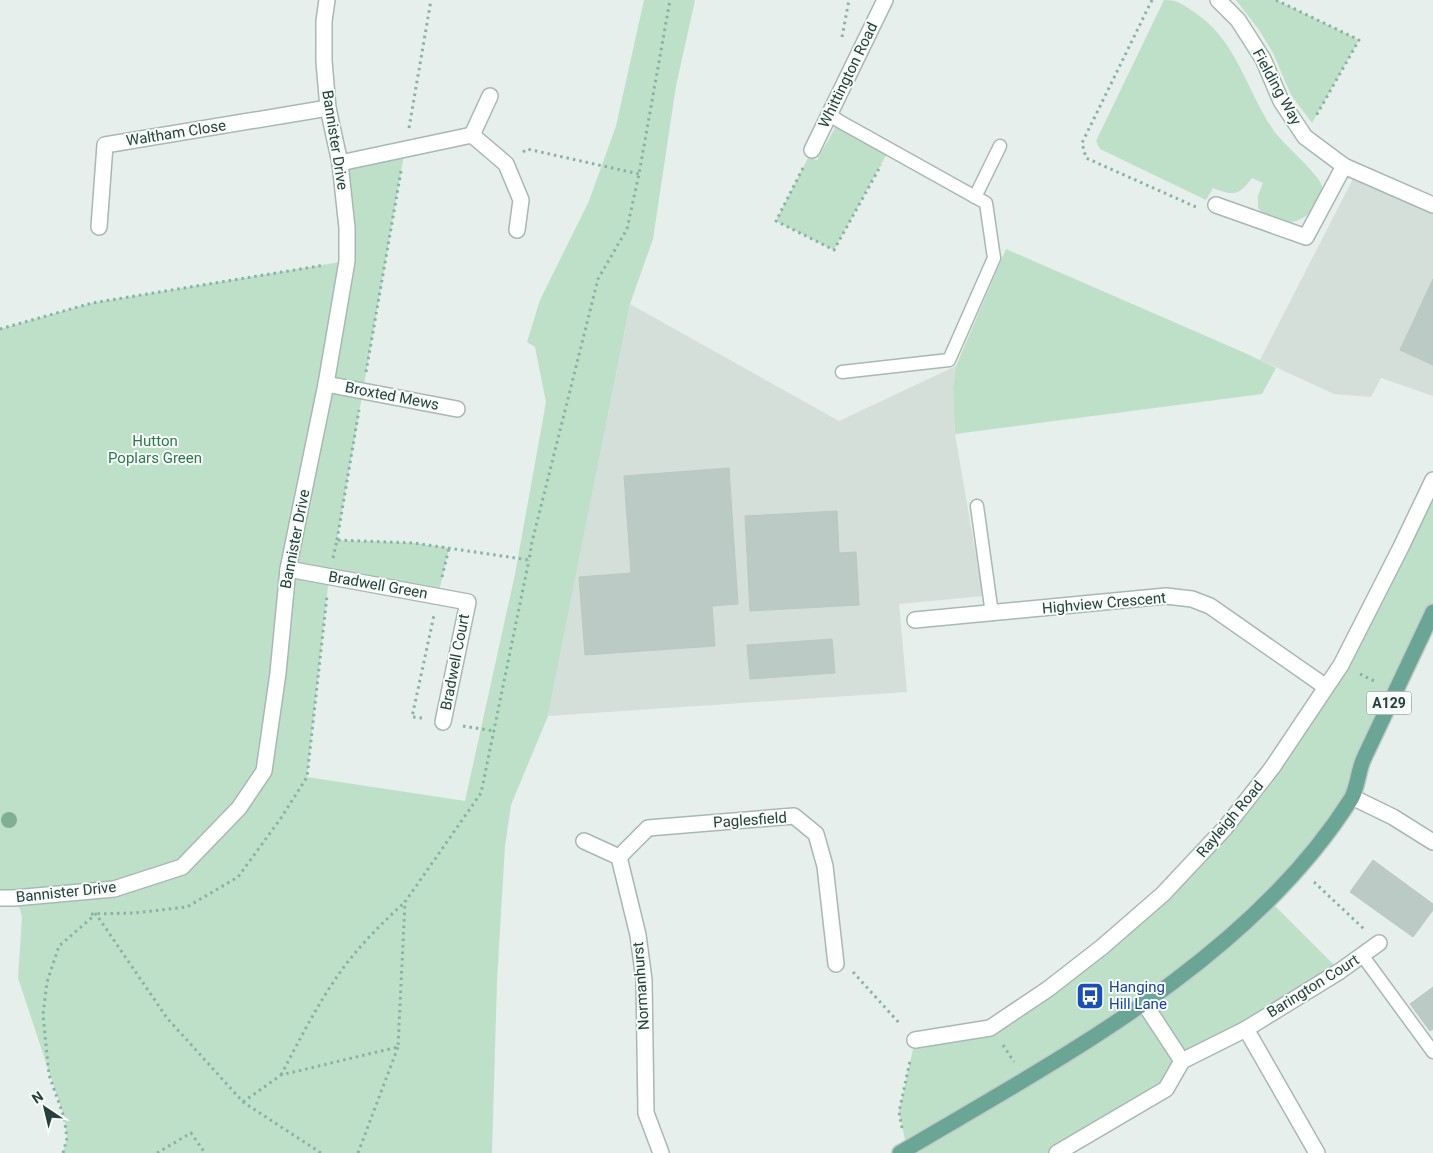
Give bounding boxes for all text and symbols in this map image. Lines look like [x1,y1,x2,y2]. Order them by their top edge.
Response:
street label: Whittington Road [815,19,881,131]
street label: Fielding Way [1249,46,1305,128]
street label: Bannister Drive [318,89,352,191]
street label: Waltham Close [125,116,227,150]
street label: Broxted Mews [344,378,440,414]
park label: Hutton Poplars Green [108,432,202,467]
street label: Bannister Drive [277,488,313,590]
street label: Bradwell Green [327,567,429,603]
street label: Highview Crescent [1041,589,1167,617]
street label: Bradwell Court [437,612,473,712]
road number: A129 [1366,691,1412,714]
street label: Rayleigh Road [1193,777,1267,861]
street label: Paglesfield [713,808,787,832]
street label: Bannister Drive [15,878,117,906]
street label: Normanhurst [629,941,653,1031]
street label: Barington Court [1264,950,1362,1022]
place label: Hanging Hill Lane [1109,978,1167,1013]
bus stop icon: Hanging Hill Lane [1075,981,1105,1011]
north arrow [20,1083,70,1133]
text: N [29,1088,46,1107]

